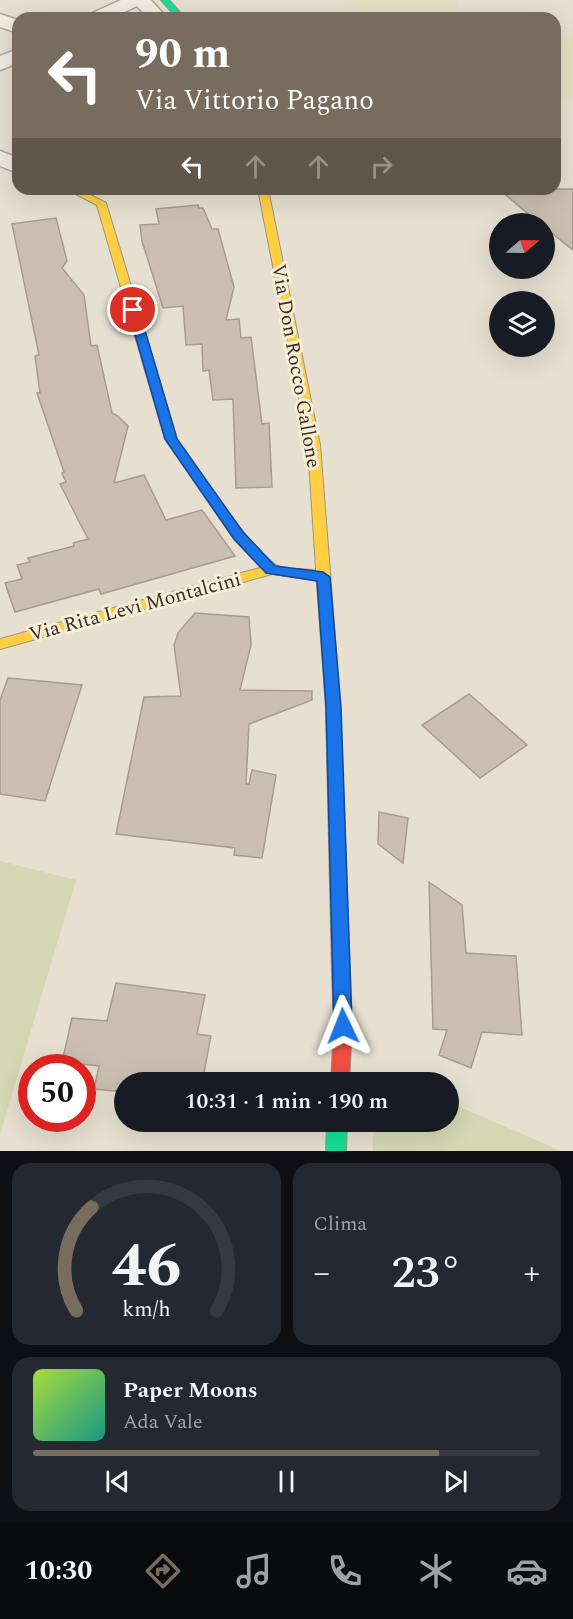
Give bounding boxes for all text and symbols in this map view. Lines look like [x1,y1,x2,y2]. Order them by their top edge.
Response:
text: 90 m [135,23,230,86]
icon: left [36,36,114,114]
text: Via Vittorio Pagano [135,80,374,122]
icon: left [176,150,209,183]
icon: ahead [239,150,272,183]
icon: ahead [302,150,335,183]
icon: right [365,150,398,183]
north arrow [489,213,555,279]
map controls [489,213,555,357]
street label: Via Don Rocco Gallone [263,262,329,470]
pin [107,284,158,335]
button: layers [489,291,555,357]
icon: arrive [116,293,149,326]
street label: Via Rita Levi Montalcini [26,564,244,650]
position arrow [311,994,375,1058]
speed limit sign: 50 [18,1054,96,1132]
text: 10:31 · 1 min · 190 m [185,1085,388,1118]
text: Clima [314,1209,367,1239]
text: 46 [111,1219,181,1314]
text: 23° [391,1239,462,1308]
text: − [314,1248,330,1298]
text: + [524,1248,540,1298]
text: km/h [122,1293,170,1326]
text: Paper Moons [123,1374,258,1407]
text: Ada Vale [123,1407,203,1437]
icon: previous [101,1465,134,1498]
icon: pause [270,1465,303,1498]
icon: next [439,1465,472,1498]
text: 10:30 [25,1550,92,1592]
icon: directions [142,1550,184,1592]
icon: music [233,1550,275,1592]
icon: phone [324,1550,366,1592]
icon: climate [415,1550,457,1592]
icon: car [506,1550,548,1592]

